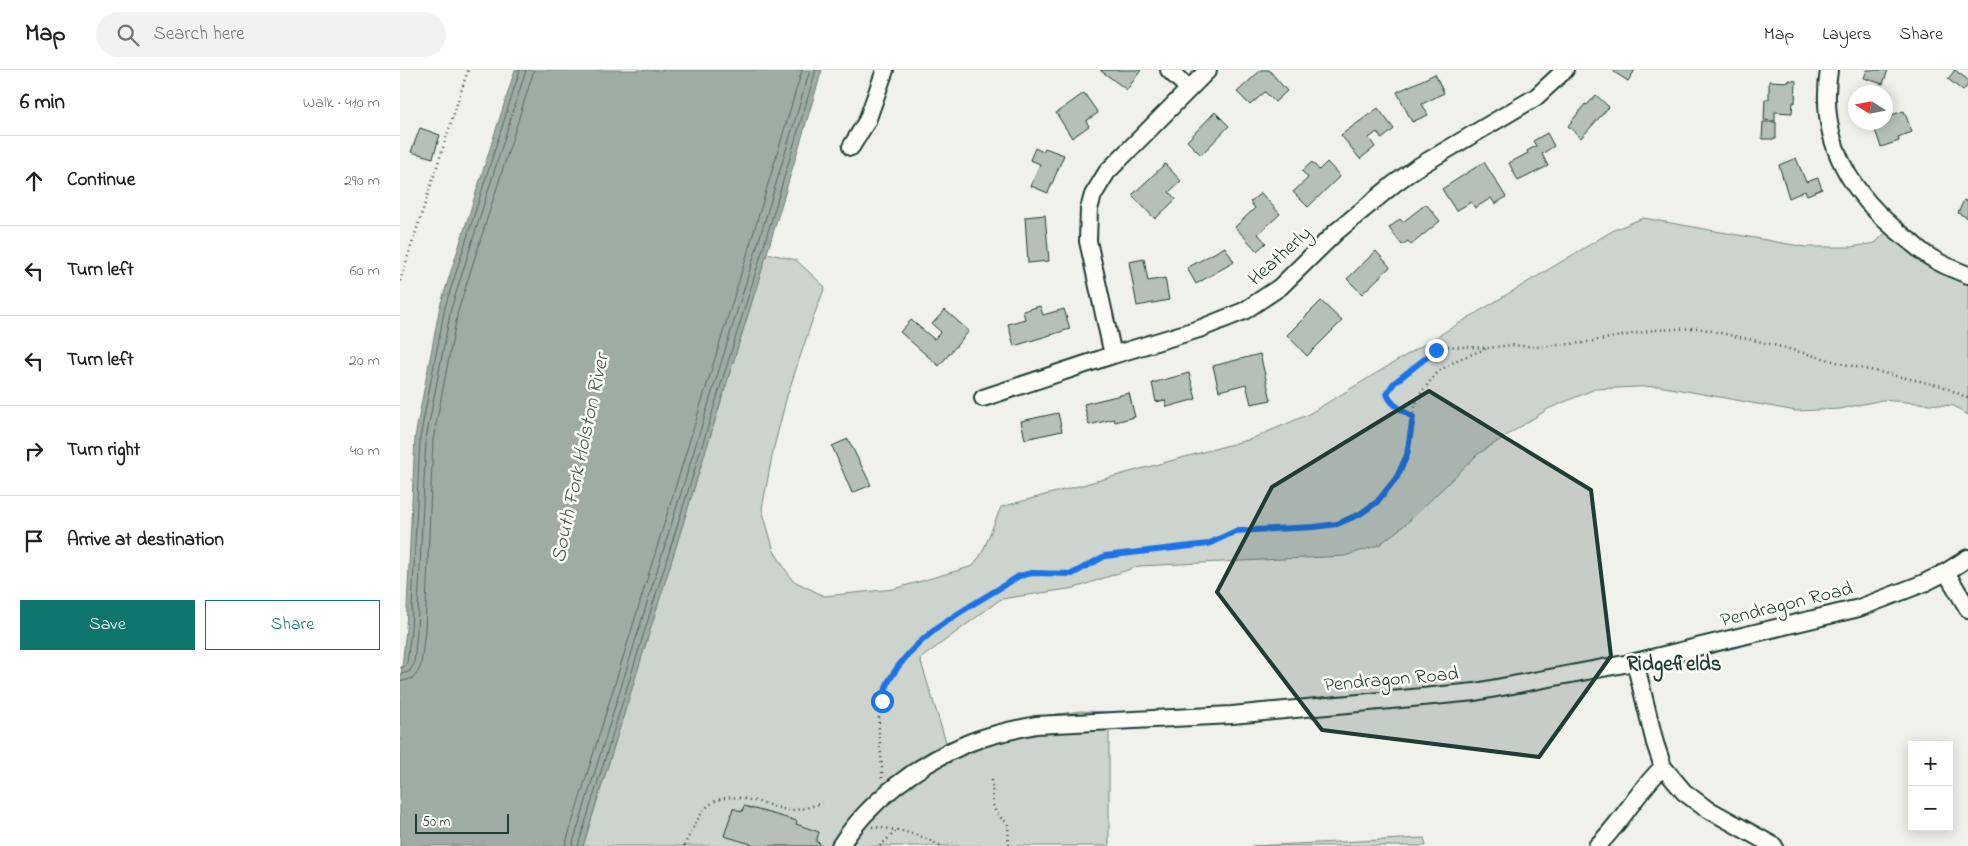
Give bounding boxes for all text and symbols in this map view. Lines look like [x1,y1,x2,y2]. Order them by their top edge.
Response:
search box [96,12,446,57]
text: Map [25,17,66,52]
icon: search [114,21,142,49]
text: Search here [154,21,245,48]
text: Map [1764,22,1794,48]
text: Layers [1822,22,1872,48]
text: Share [1900,22,1943,48]
north arrow [1848,85,1893,130]
text: 6 min [20,88,65,118]
text: Walk · 410 m [303,91,380,115]
icon: ahead [20,167,48,195]
text: Continue [67,167,135,194]
text: 290 m [344,169,380,193]
street label: Heatherly [1242,220,1319,293]
icon: left [20,257,48,285]
text: Turn left [67,257,134,284]
text: 60 m [350,259,380,283]
route end [1425,339,1448,362]
icon: left [20,347,48,375]
text: Turn left [67,347,134,374]
text: 20 m [349,349,380,373]
water label: South Fork Holston River [544,349,618,565]
icon: right [20,437,48,465]
text: Turn right [67,437,140,464]
text: 40 m [350,439,380,463]
icon: arrive [20,527,48,555]
text: Arrive at destination [67,527,224,554]
street label: Pendragon Road [1718,575,1856,637]
button: Save [20,600,195,650]
button: Share [205,600,380,650]
district label: Ridgefields [1626,650,1722,682]
street label: Pendragon Road [1323,660,1460,702]
route start [871,690,894,713]
map controls [1908,741,1953,831]
button: + [1908,741,1953,786]
button: − [1908,786,1953,831]
scale bar [415,811,509,834]
text: 50 m [422,812,450,833]

